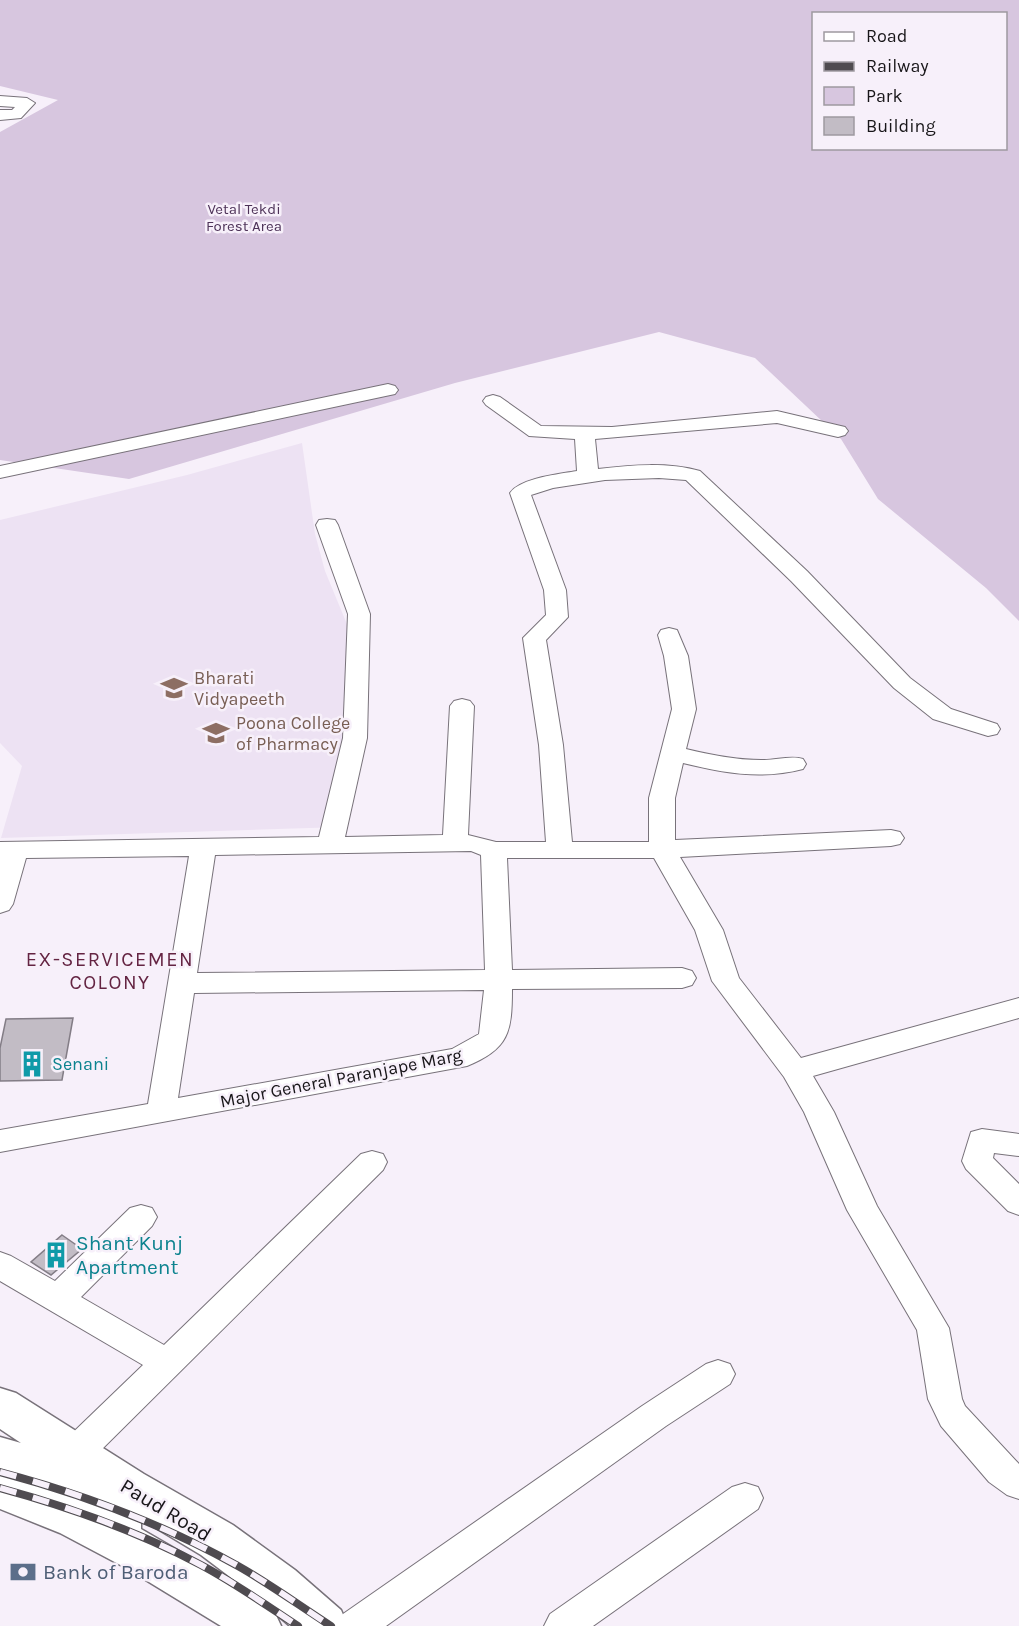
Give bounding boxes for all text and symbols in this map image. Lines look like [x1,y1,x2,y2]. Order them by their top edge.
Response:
legend [812,12,1007,150]
text: Road [866,25,907,47]
text: Railway [866,55,929,77]
text: Park [866,85,903,107]
text: Building [866,115,936,137]
park label: Vetal Tekdi Forest Area [206,200,282,235]
place label: Bharati Vidyapeeth [194,667,285,710]
school or university icon: Bharati Vidyapeeth [159,673,189,703]
place label: Poona College of Pharmacy [236,712,350,755]
school or university icon: Poona College of Pharmacy [201,718,231,748]
district label: EX-SERVICEMEN COLONY [26,948,194,994]
street label: Major General Paranjape Marg [218,1044,464,1112]
building icon: Senani [17,1049,47,1079]
place label: Senani [52,1053,109,1075]
place label: Shant Kunj Apartment [76,1231,183,1279]
building icon: Shant Kunj Apartment [41,1240,71,1270]
street label: Paud Road [116,1474,216,1546]
bank icon: Bank of Baroda [8,1557,38,1587]
place label: Bank of Baroda [43,1560,188,1584]

